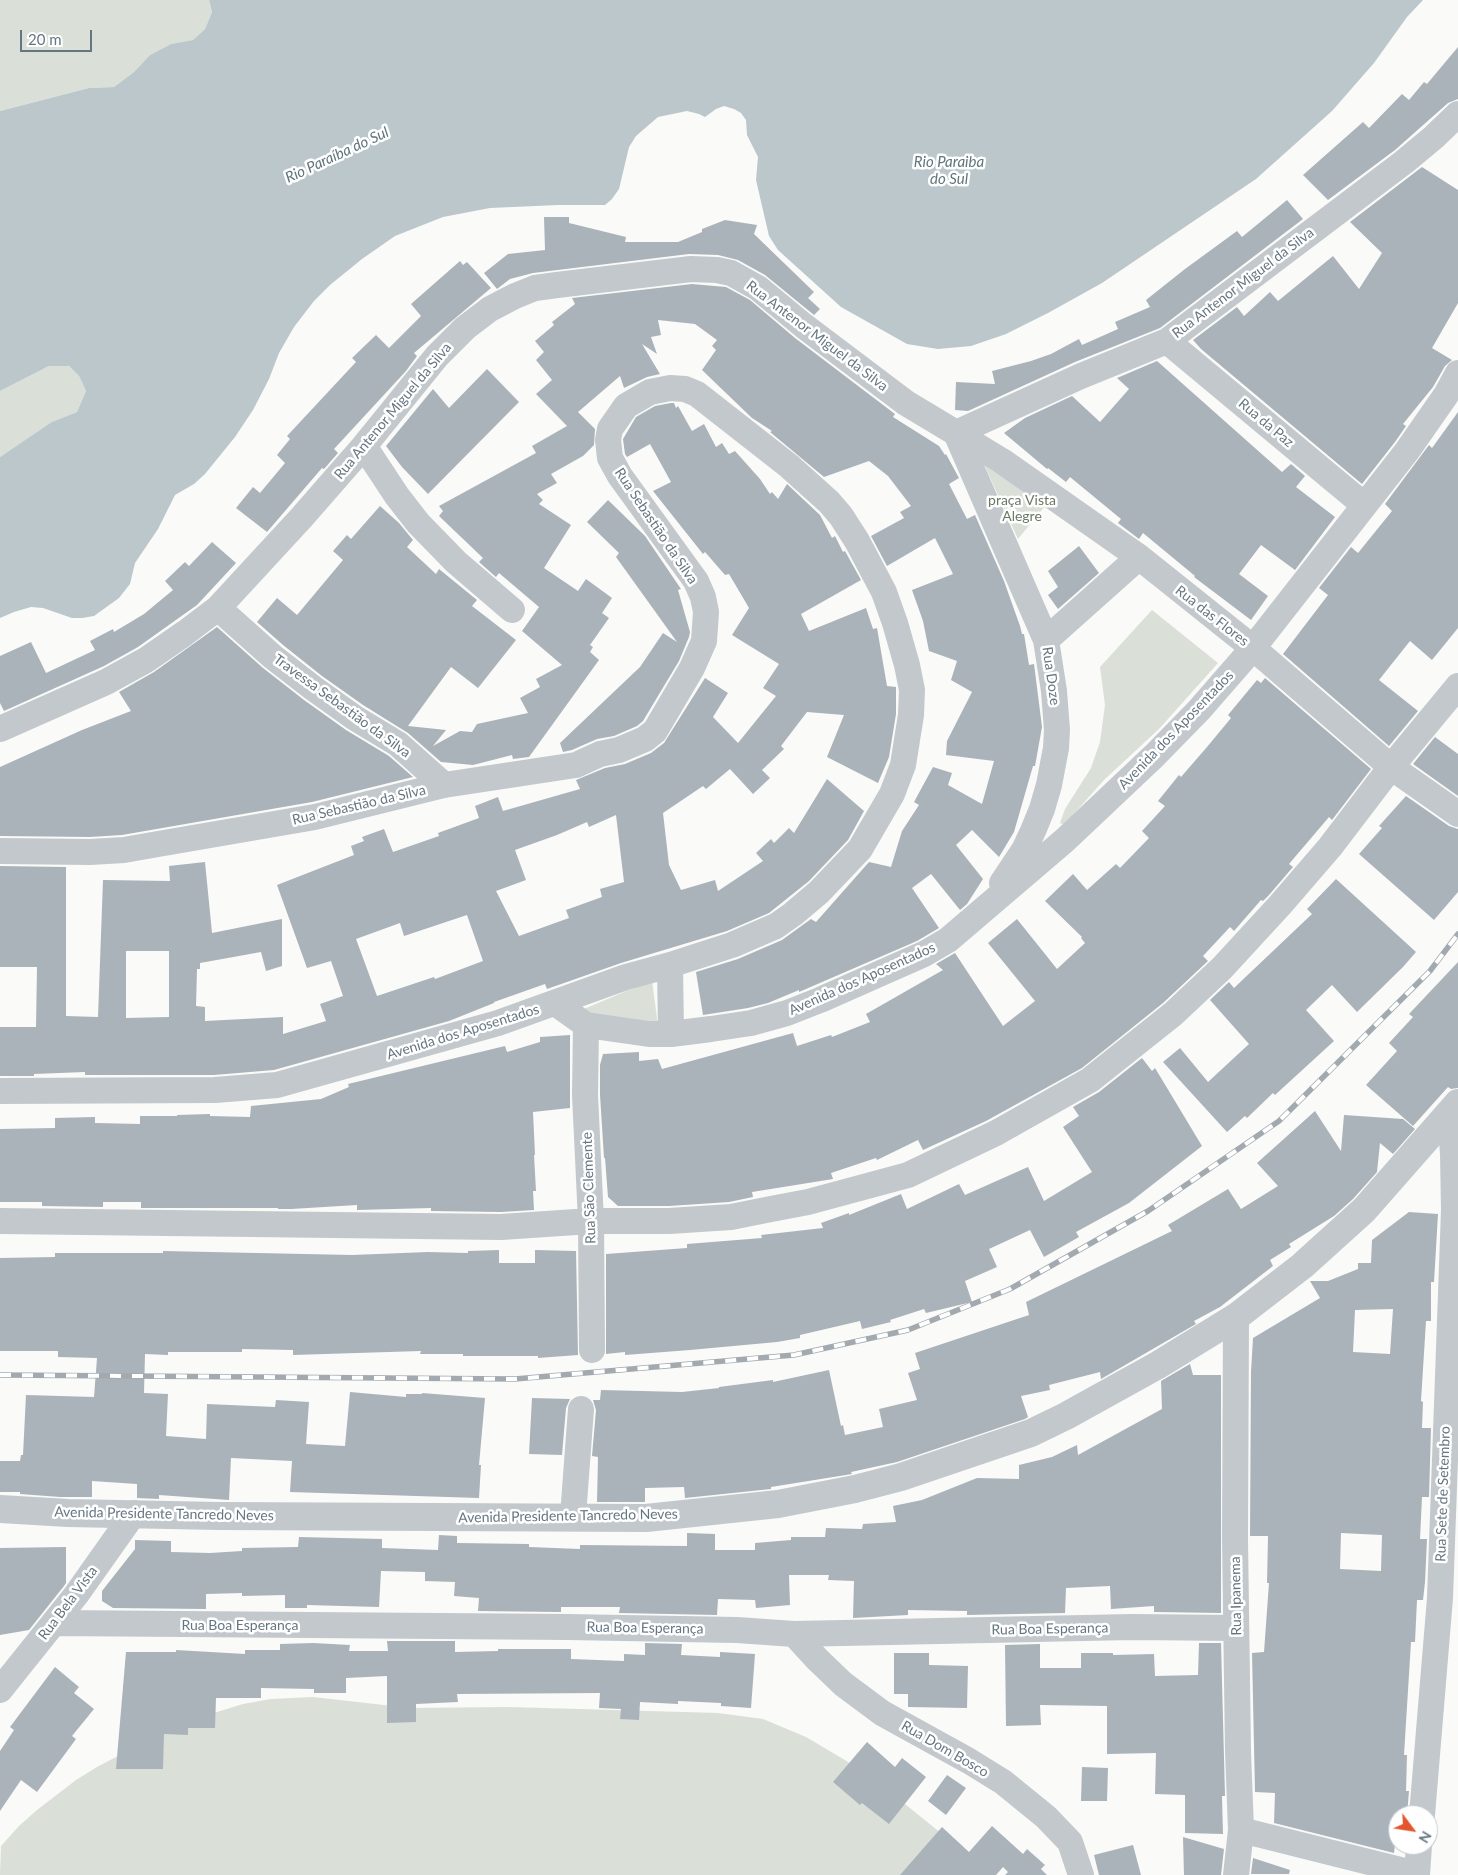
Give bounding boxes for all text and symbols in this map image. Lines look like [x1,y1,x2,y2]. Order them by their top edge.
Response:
scale bar [22,20,95,52]
text: 20 m [28,30,62,48]
water label: Rio Paraíba do Sul [282,123,392,187]
water label: Rio Paraiba do Sul [914,153,984,188]
street label: Rua Antenor Miguel da Silva [1169,224,1317,342]
street label: Rua Antenor Miguel da Silva [743,277,891,395]
street label: Rua Antenor Miguel da Silva [331,339,455,483]
street label: Rua da Paz [1235,395,1297,451]
street label: Rua Sebastião da Silva [611,465,701,587]
park label: praça Vista Alegre [988,492,1056,524]
street label: Rua das Flores [1172,582,1252,650]
street label: Rua Doze [1039,646,1063,706]
street label: Travessa Sebastião da Silva [270,651,414,761]
street label: Avenida dos Aposentados [1115,667,1237,793]
street label: Rua Sebastião da Silva [291,781,427,829]
street label: Avenida dos Aposentados [786,939,938,1019]
street label: Avenida dos Aposentados [385,1001,541,1063]
street label: Rua São Clemente [579,1132,599,1244]
street label: Rua Sete de Setembro [1432,1426,1454,1562]
street label: Avenida Presidente Tancredo Neves [54,1504,274,1524]
street label: Avenida Presidente Tancredo Neves [458,1506,678,1526]
street label: Rua Ipanema [1227,1556,1245,1636]
street label: Rua Bela Vista [35,1563,101,1643]
street label: Rua Boa Esperança [182,1617,298,1633]
street label: Rua Boa Esperança [586,1619,704,1637]
street label: Rua Boa Esperança [991,1620,1109,1638]
street label: Rua Dom Bosco [898,1717,992,1781]
north arrow [1388,1805,1438,1855]
text: N [1415,1828,1435,1846]

